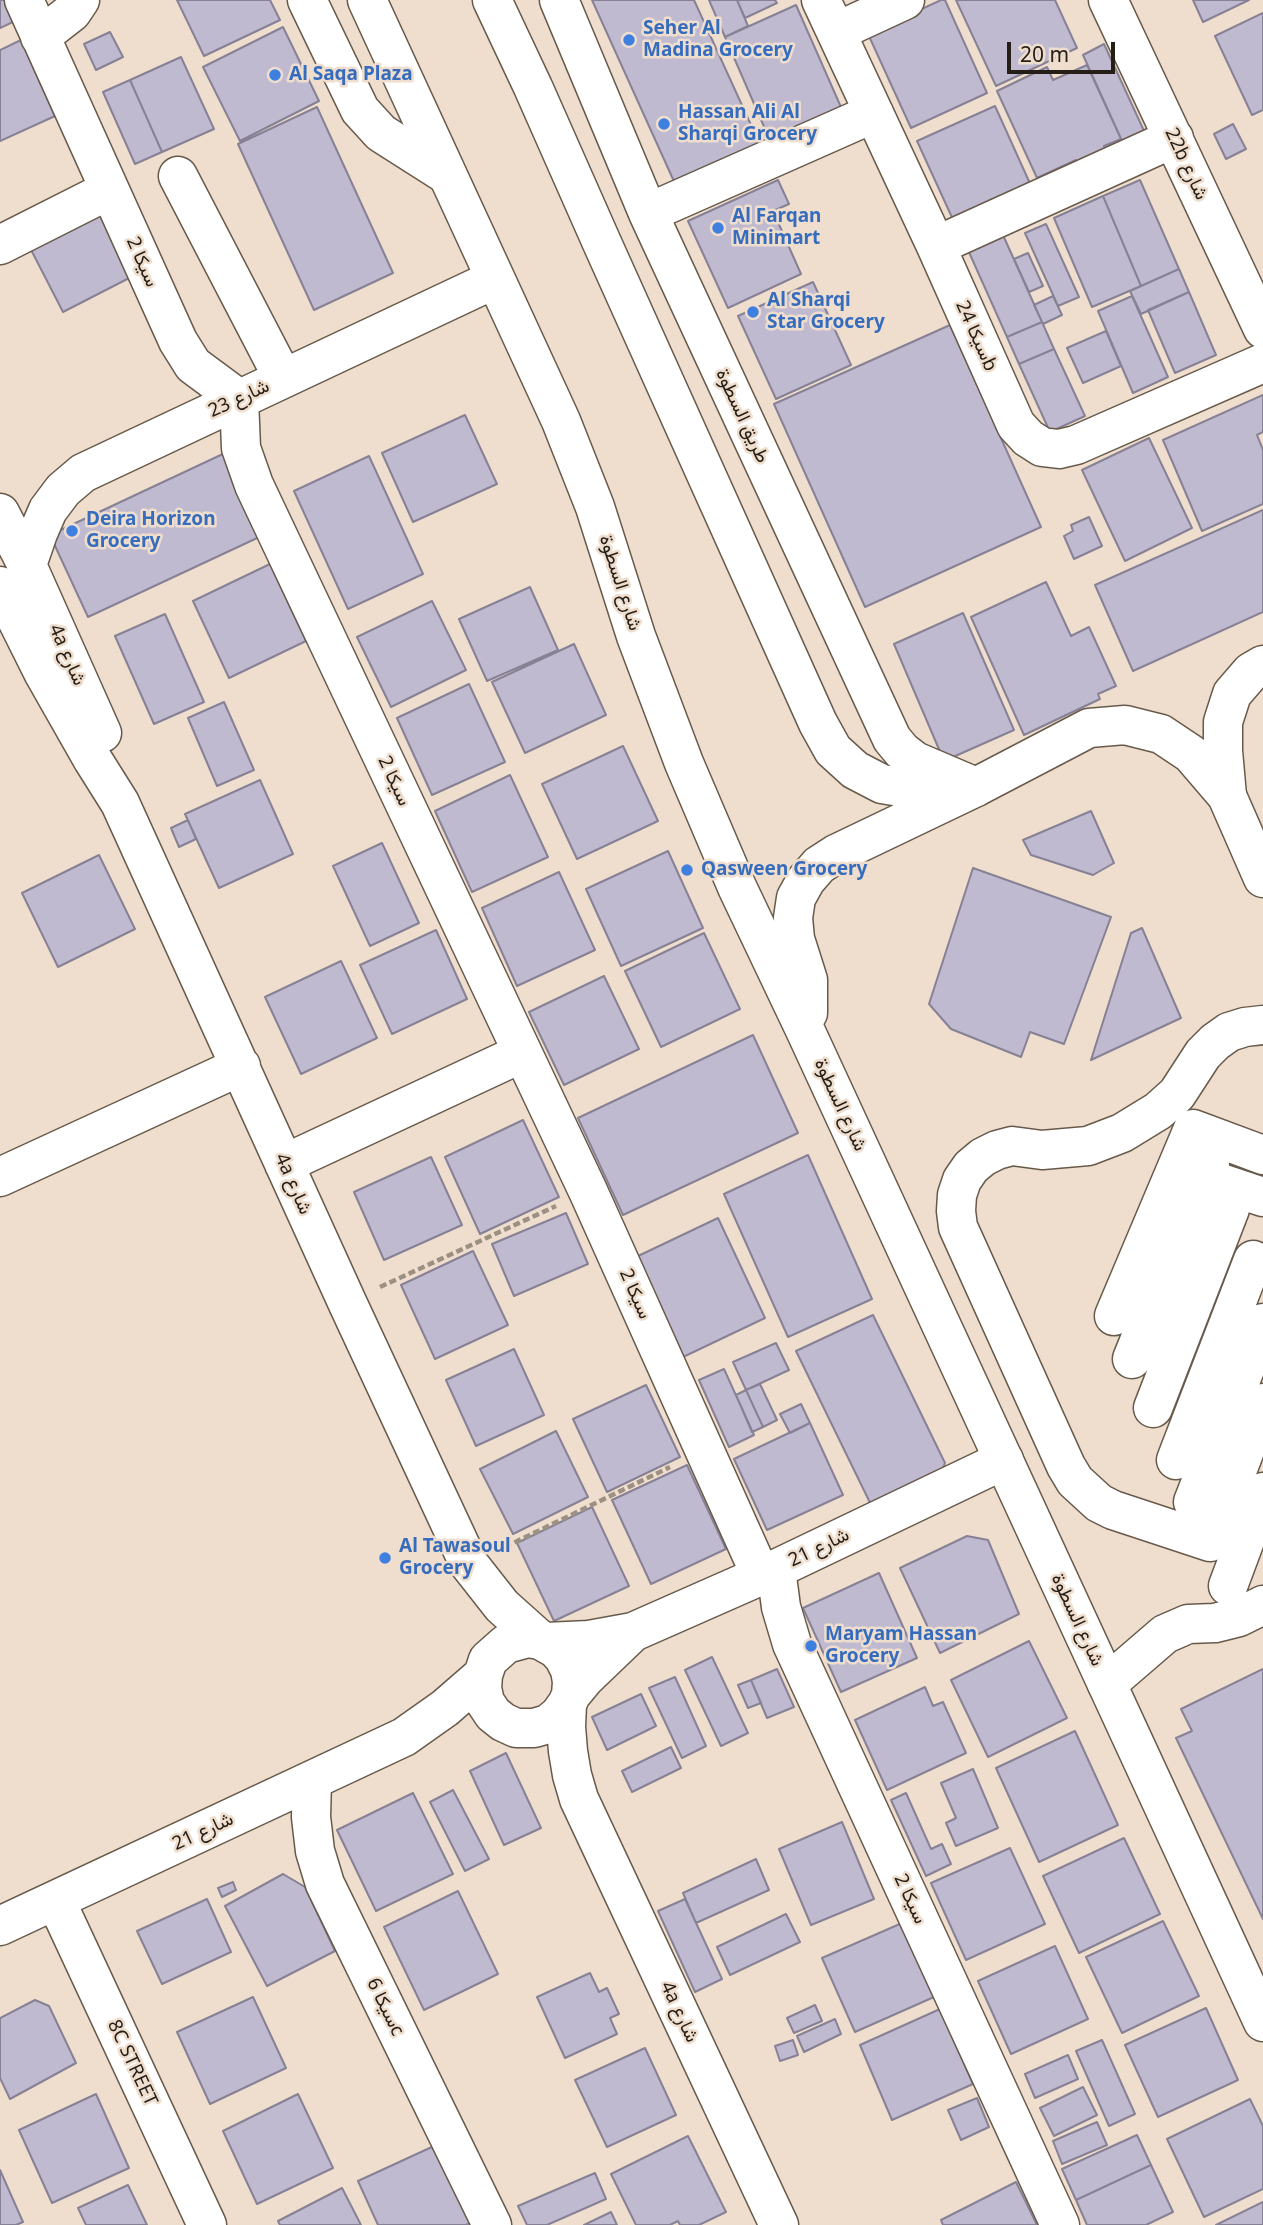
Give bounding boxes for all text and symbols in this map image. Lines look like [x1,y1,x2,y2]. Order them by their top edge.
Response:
place label: Seher Al Madina Grocery [643,18,793,62]
scale bar [1011,28,1120,72]
marker: Seher Al Madina Grocery [621,32,637,48]
text: 20 m [1020,40,1069,68]
place label: Al Saqa Plaza [289,64,413,86]
marker: Al Saqa Plaza [267,67,283,83]
place label: Hassan Ali Al Sharqi Grocery [678,102,817,146]
marker: Hassan Ali Al Sharqi Grocery [656,116,672,132]
street label: 22b شارع [1159,124,1213,204]
place label: Al Farqan Minimart [732,206,821,250]
marker: Al Farqan Minimart [710,220,726,236]
street label: سيكا 2 [121,233,163,291]
place label: Al Sharqi Star Grocery [767,290,885,334]
street label: سيكا 24b [950,297,1002,375]
marker: Al Sharqi Star Grocery [745,304,761,320]
street label: طريق السطوة [710,365,774,467]
street label: شارع 23 [205,375,273,423]
place label: Deira Horizon Grocery [86,509,216,553]
marker: Deira Horizon Grocery [64,523,80,539]
street label: شارع السطوة [594,532,646,634]
street label: 4a شارع [43,621,91,689]
street label: سيكا 2 [373,752,415,810]
place label: Qasween Grocery [701,859,867,881]
marker: Qasween Grocery [679,862,695,878]
street label: شارع السطوة [809,1055,871,1155]
street label: 4a شارع [269,1150,317,1218]
street label: سيكا 2 [614,1265,656,1323]
street label: شارع 21 [785,1524,853,1572]
place label: Al Tawasoul Grocery [399,1536,511,1580]
marker: Al Tawasoul Grocery [377,1550,393,1566]
street label: شارع السطوة [1046,1570,1108,1670]
place label: Maryam Hassan Grocery [825,1624,977,1668]
marker: Maryam Hassan Grocery [803,1638,819,1654]
street label: شارع 21 [169,1808,237,1856]
street label: سيكا 2 [889,1870,931,1928]
street label: سيكا 6c [361,1974,409,2040]
street label: 4a شارع [655,1978,703,2046]
street label: 8C STREET [102,2016,162,2110]

